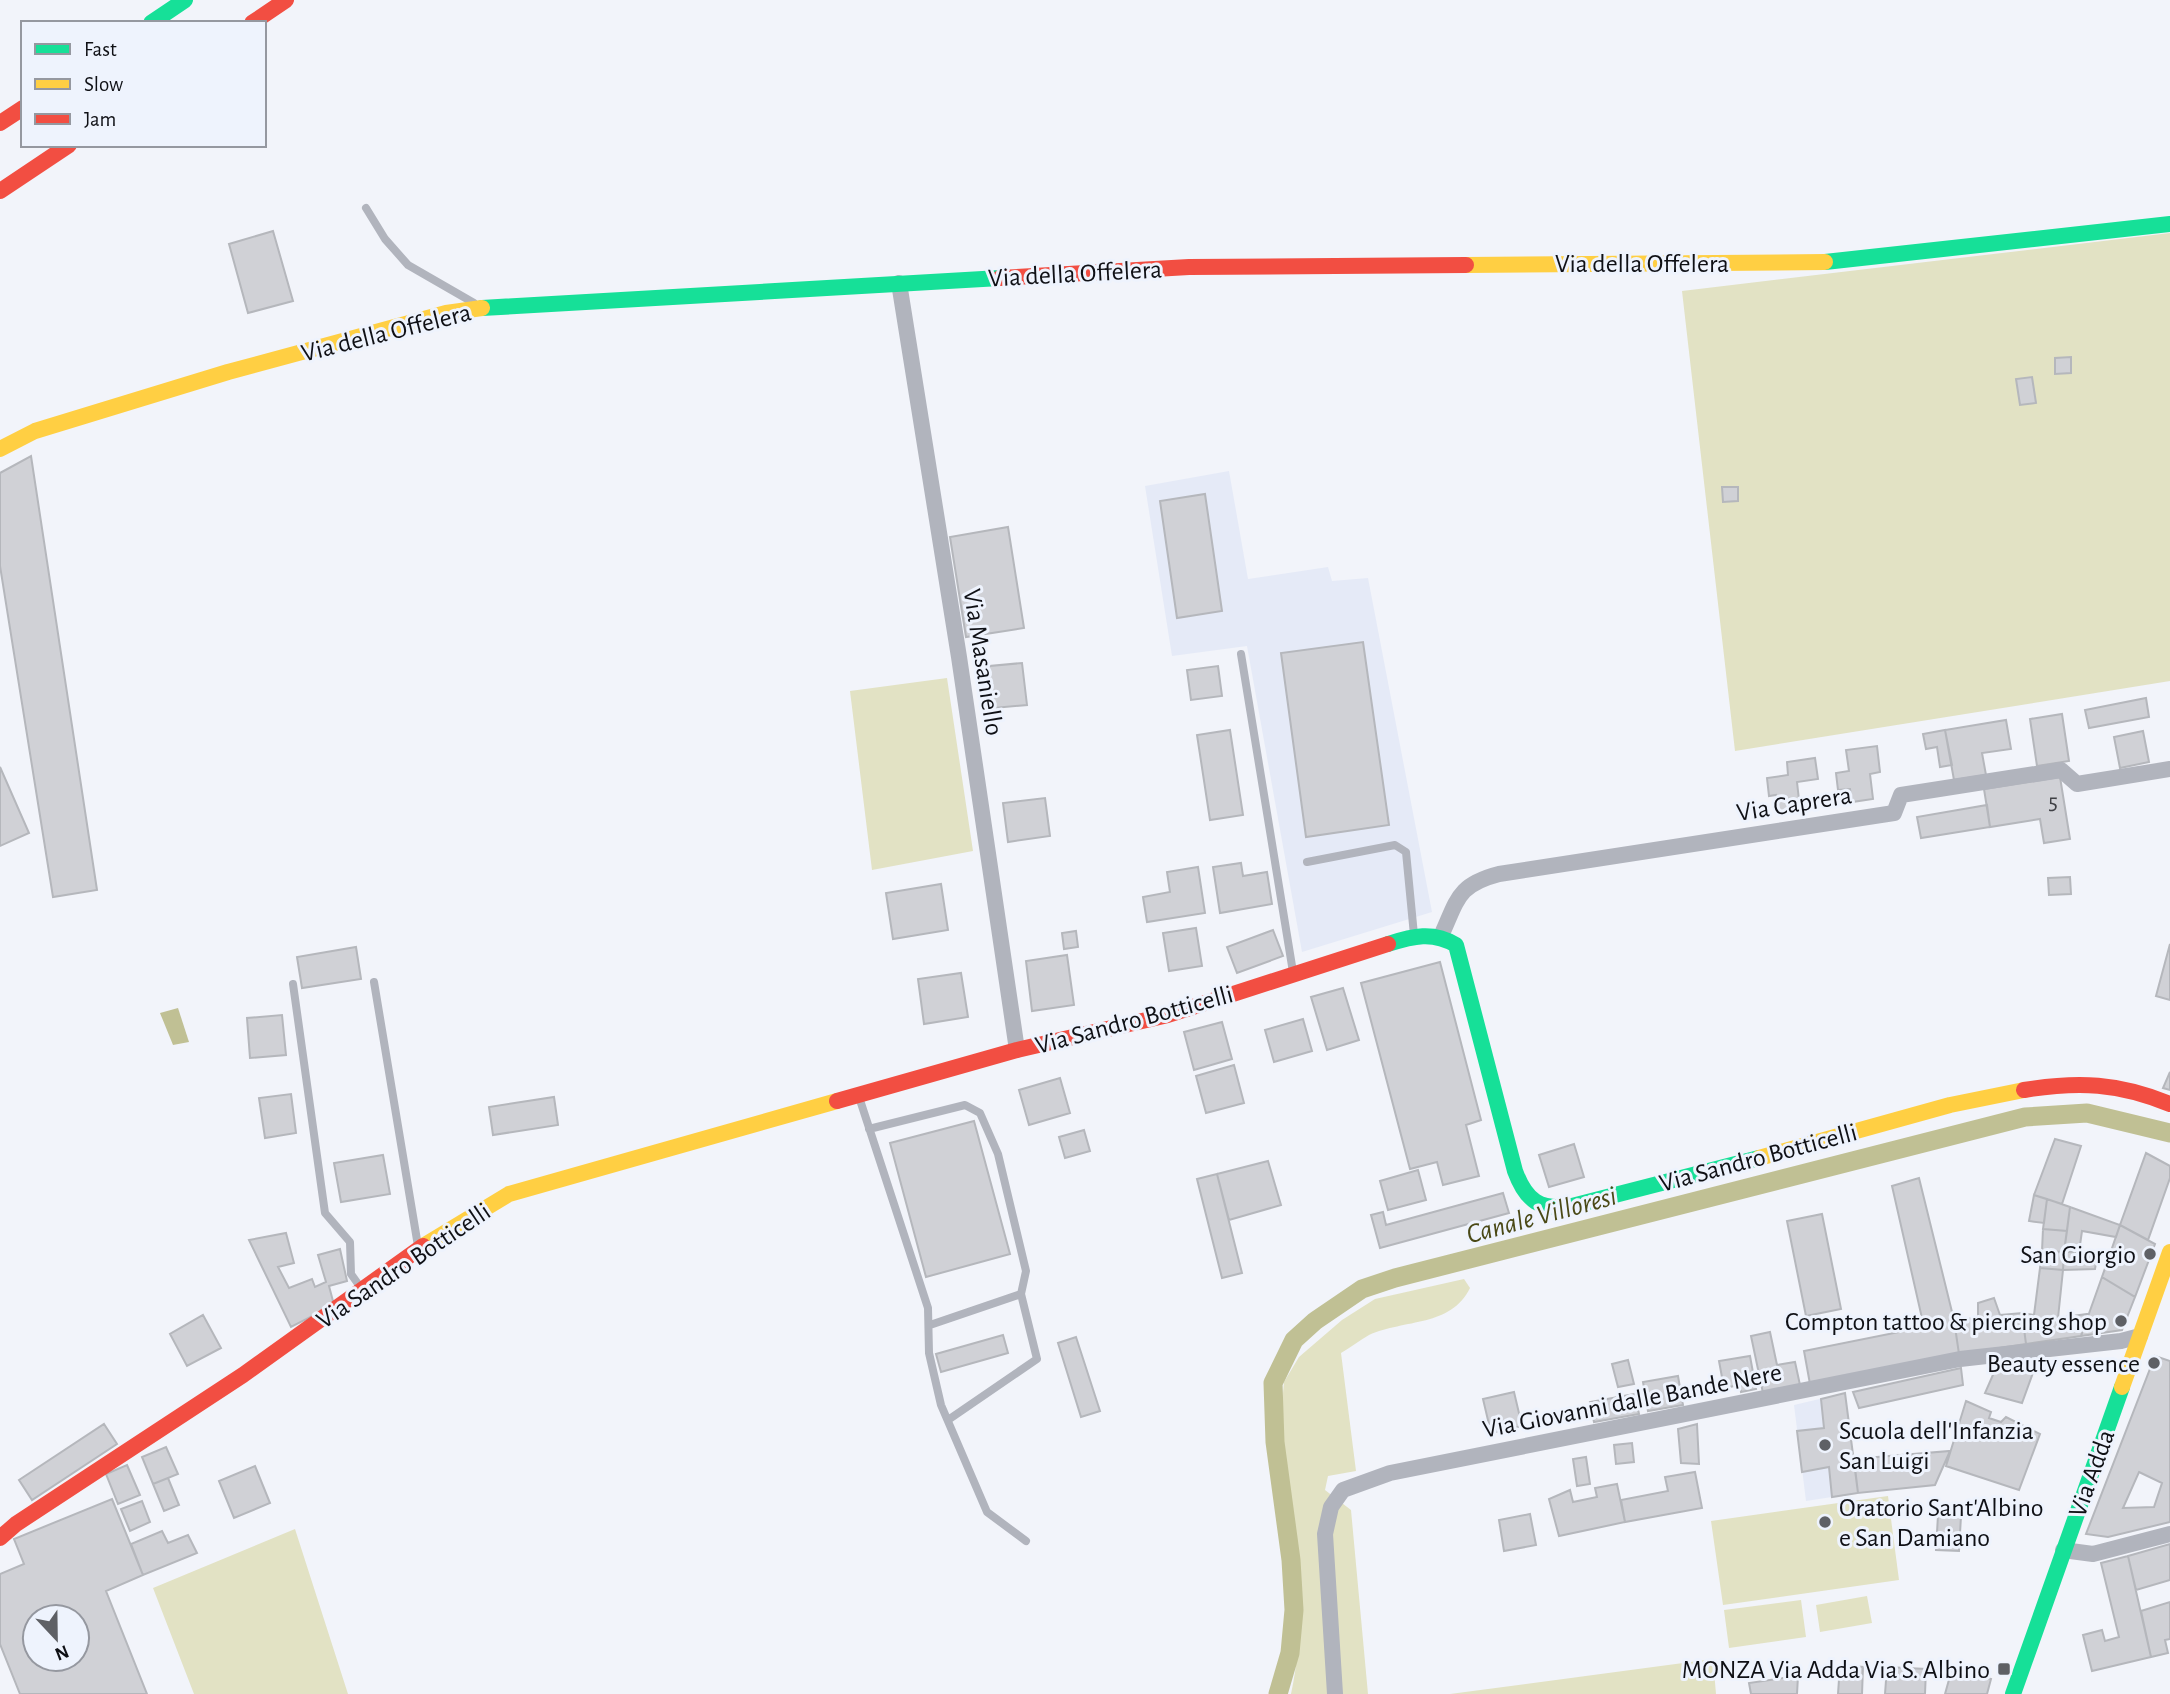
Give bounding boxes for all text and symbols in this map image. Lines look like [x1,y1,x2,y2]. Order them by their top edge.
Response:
legend [21,21,266,147]
text: Fast [84,39,117,60]
text: Slow [84,74,123,95]
text: Jam [84,109,116,130]
street label: Via della Offelera [1555,251,1729,277]
street label: Via della Offelera [987,256,1163,292]
street label: Via della Offelera [299,299,474,367]
street label: Via Masaniello [959,587,1007,737]
street label: Via Caprera [1735,782,1854,826]
house number: 5 [2048,791,2058,814]
street label: Via Sandro Botticelli [1033,981,1236,1059]
street label: Via Sandro Botticelli [1657,1119,1860,1197]
water label: Canale Villoresi [1464,1183,1619,1249]
street label: Via Sandro Botticelli [312,1198,495,1334]
place label: San Giorgio [2020,1242,2136,1268]
marker: San Giorgio [2142,1246,2158,1262]
place label: Compton tattoo & piercing shop [1785,1309,2107,1335]
marker: Compton tattoo & piercing shop [2113,1313,2129,1329]
place label: Beauty essence [1987,1351,2140,1377]
marker: Beauty essence [2146,1355,2162,1371]
street label: Via Giovanni dalle Bande Nere [1480,1359,1784,1443]
place label: Scuola dell'Infanzia San Luigi [1839,1418,2034,1474]
street label: Via Adda [2064,1426,2120,1520]
marker: Scuola dell'Infanzia San Luigi [1817,1437,1833,1453]
place label: Oratorio Sant'Albino e San Damiano [1839,1495,2044,1551]
marker: Oratorio Sant'Albino e San Damiano [1817,1514,1833,1530]
north arrow [21,1603,91,1673]
text: N [52,1641,71,1664]
place label: MONZA Via Adda Via S. Albino [1682,1657,1990,1683]
marker: MONZA Via Adda Via S. Albino [1996,1661,2012,1677]

